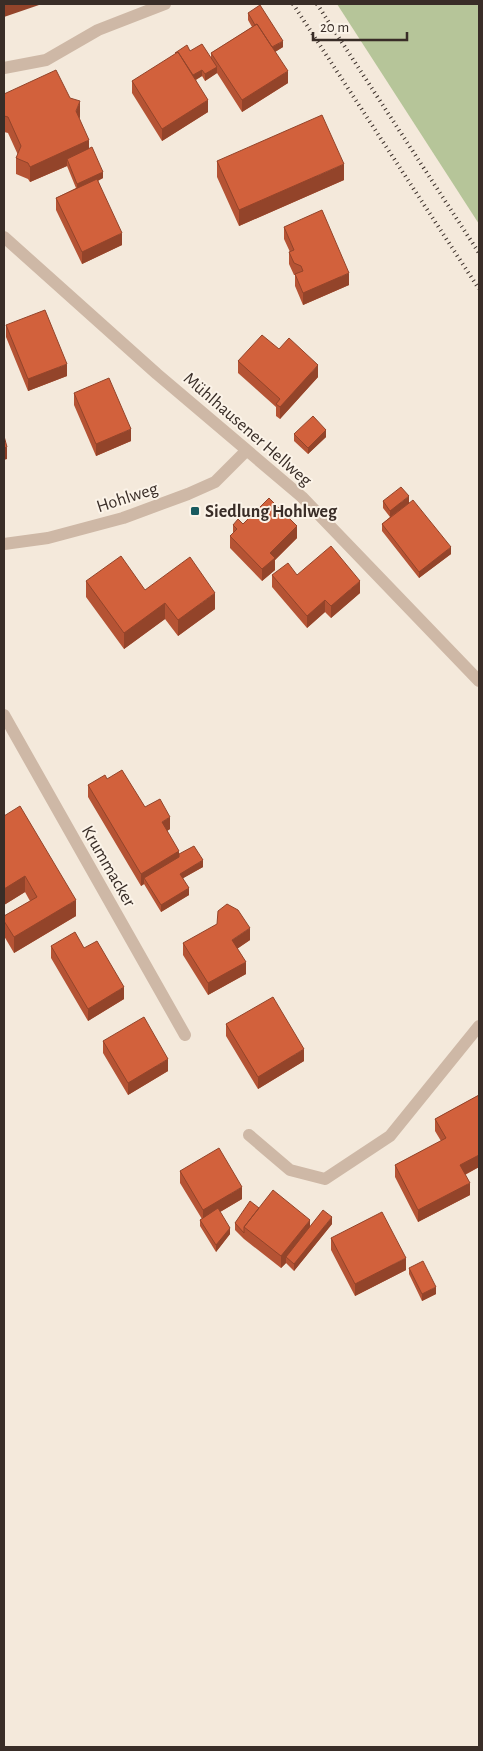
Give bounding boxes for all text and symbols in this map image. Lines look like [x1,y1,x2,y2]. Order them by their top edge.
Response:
scale bar [313,10,407,42]
text: 20 m [320,20,349,35]
street label: Mühlhausener Hellweg [180,370,315,490]
street label: Hohlweg [94,480,160,516]
place label: Siedlung Hohlweg [205,503,338,521]
marker: Siedlung Hohlweg [189,505,201,517]
street label: Krummacker [78,823,139,910]

